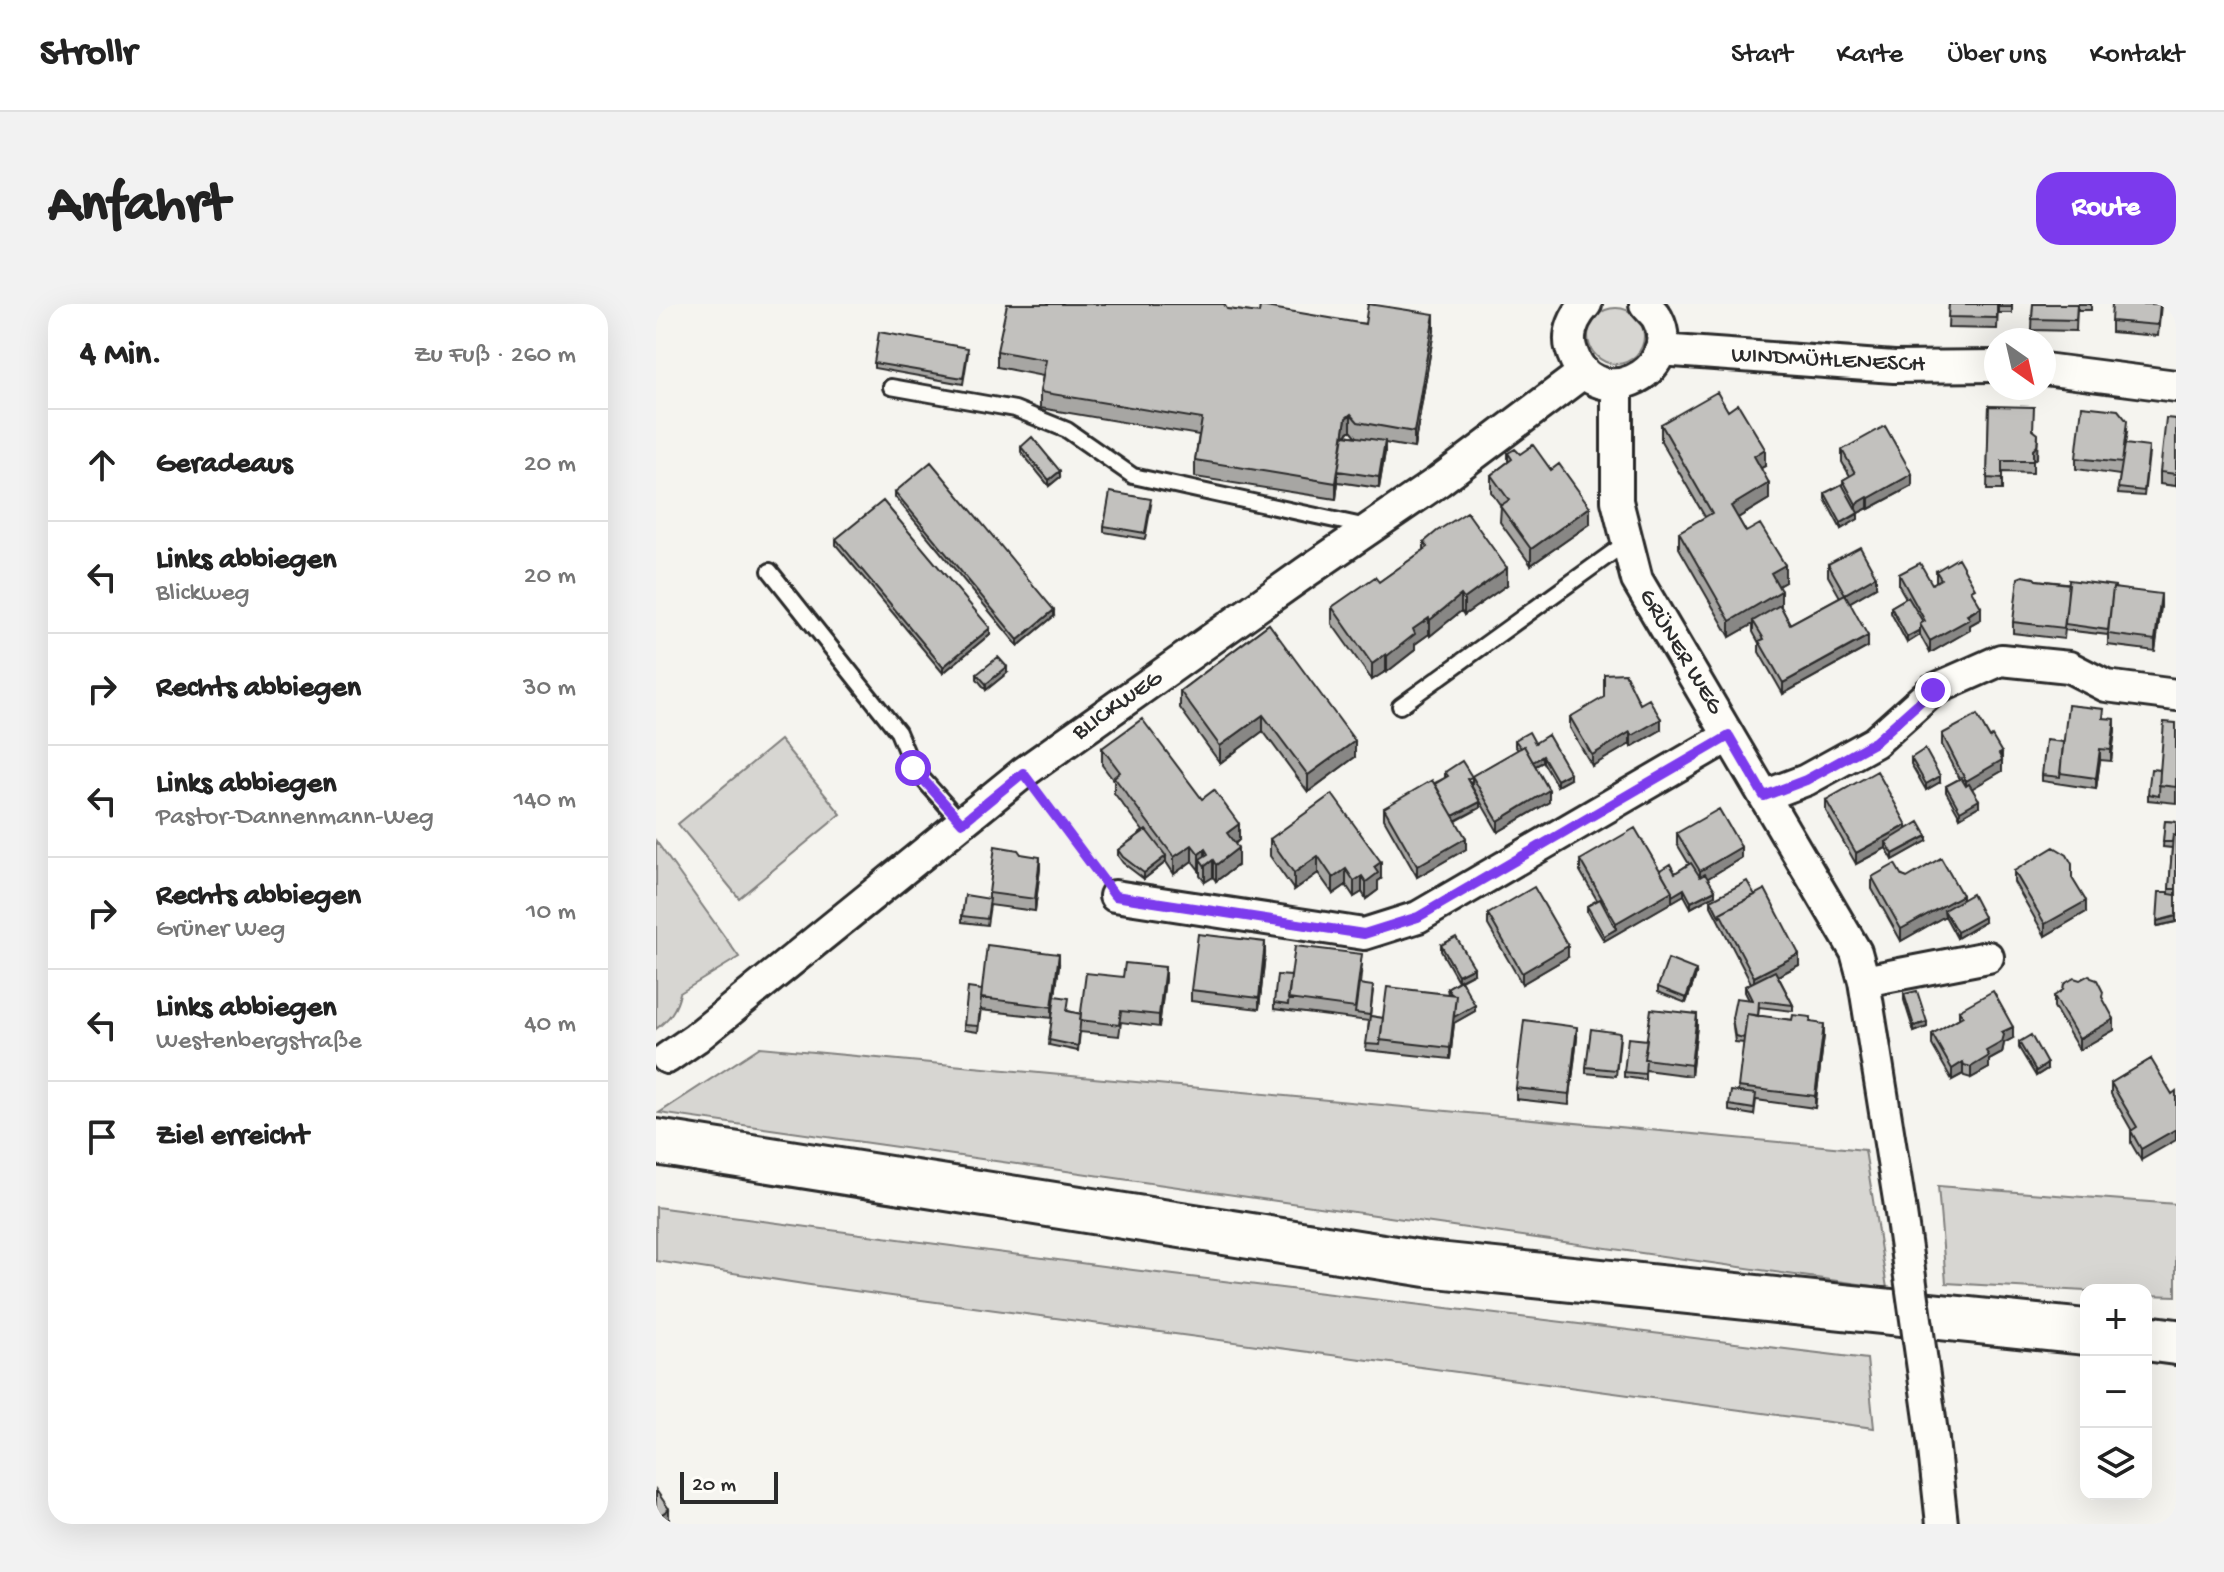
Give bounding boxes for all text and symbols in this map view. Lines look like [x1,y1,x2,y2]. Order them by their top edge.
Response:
text: Strollr [40,33,137,77]
text: Start [1731,39,1792,72]
text: Karte [1836,39,1903,72]
text: Über uns [1947,39,2046,72]
text: Kontakt [2090,39,2184,72]
button: Route [2036,172,2176,245]
text: Anfahrt [48,175,229,241]
north arrow [1984,328,2056,400]
text: 4 Min. [80,336,162,376]
text: Zu Fuß · 260 m [414,341,576,372]
street label: WINDMÜHLENESCH [1730,341,1926,381]
icon: ahead [80,443,124,487]
text: Geradeaus [156,448,293,483]
text: 20 m [524,450,576,481]
text: Links abbiegen [156,544,336,579]
icon: left [80,555,124,599]
text: 20 m [524,562,576,593]
text: Blickweg [156,579,249,610]
street label: GRÜNER WEG [1631,584,1729,721]
street label: BLICKWEG [1066,664,1169,748]
icon: right [80,667,124,711]
text: Rechts abbiegen [156,672,361,707]
route end [1915,672,1951,708]
text: 30 m [523,674,576,705]
route start [895,750,931,786]
text: Links abbiegen [156,768,336,803]
icon: left [80,779,124,823]
text: 140 m [514,786,576,817]
text: Pastor-Dannenmann-Weg [156,803,434,834]
text: Rechts abbiegen [156,880,361,915]
icon: right [80,891,124,935]
text: 10 m [526,898,576,929]
text: Grüner Weg [156,915,285,946]
text: Links abbiegen [156,992,336,1027]
icon: left [80,1003,124,1047]
text: 40 m [524,1010,576,1041]
text: Westenbergstraße [156,1027,362,1058]
icon: arrive [80,1115,124,1159]
text: Ziel erreicht [156,1120,308,1155]
map controls [2080,1284,2152,1500]
button: + [2080,1284,2152,1356]
button: − [2080,1356,2152,1428]
button: layers [2080,1428,2152,1500]
scale bar [680,1468,778,1504]
text: 20 m [692,1473,736,1499]

